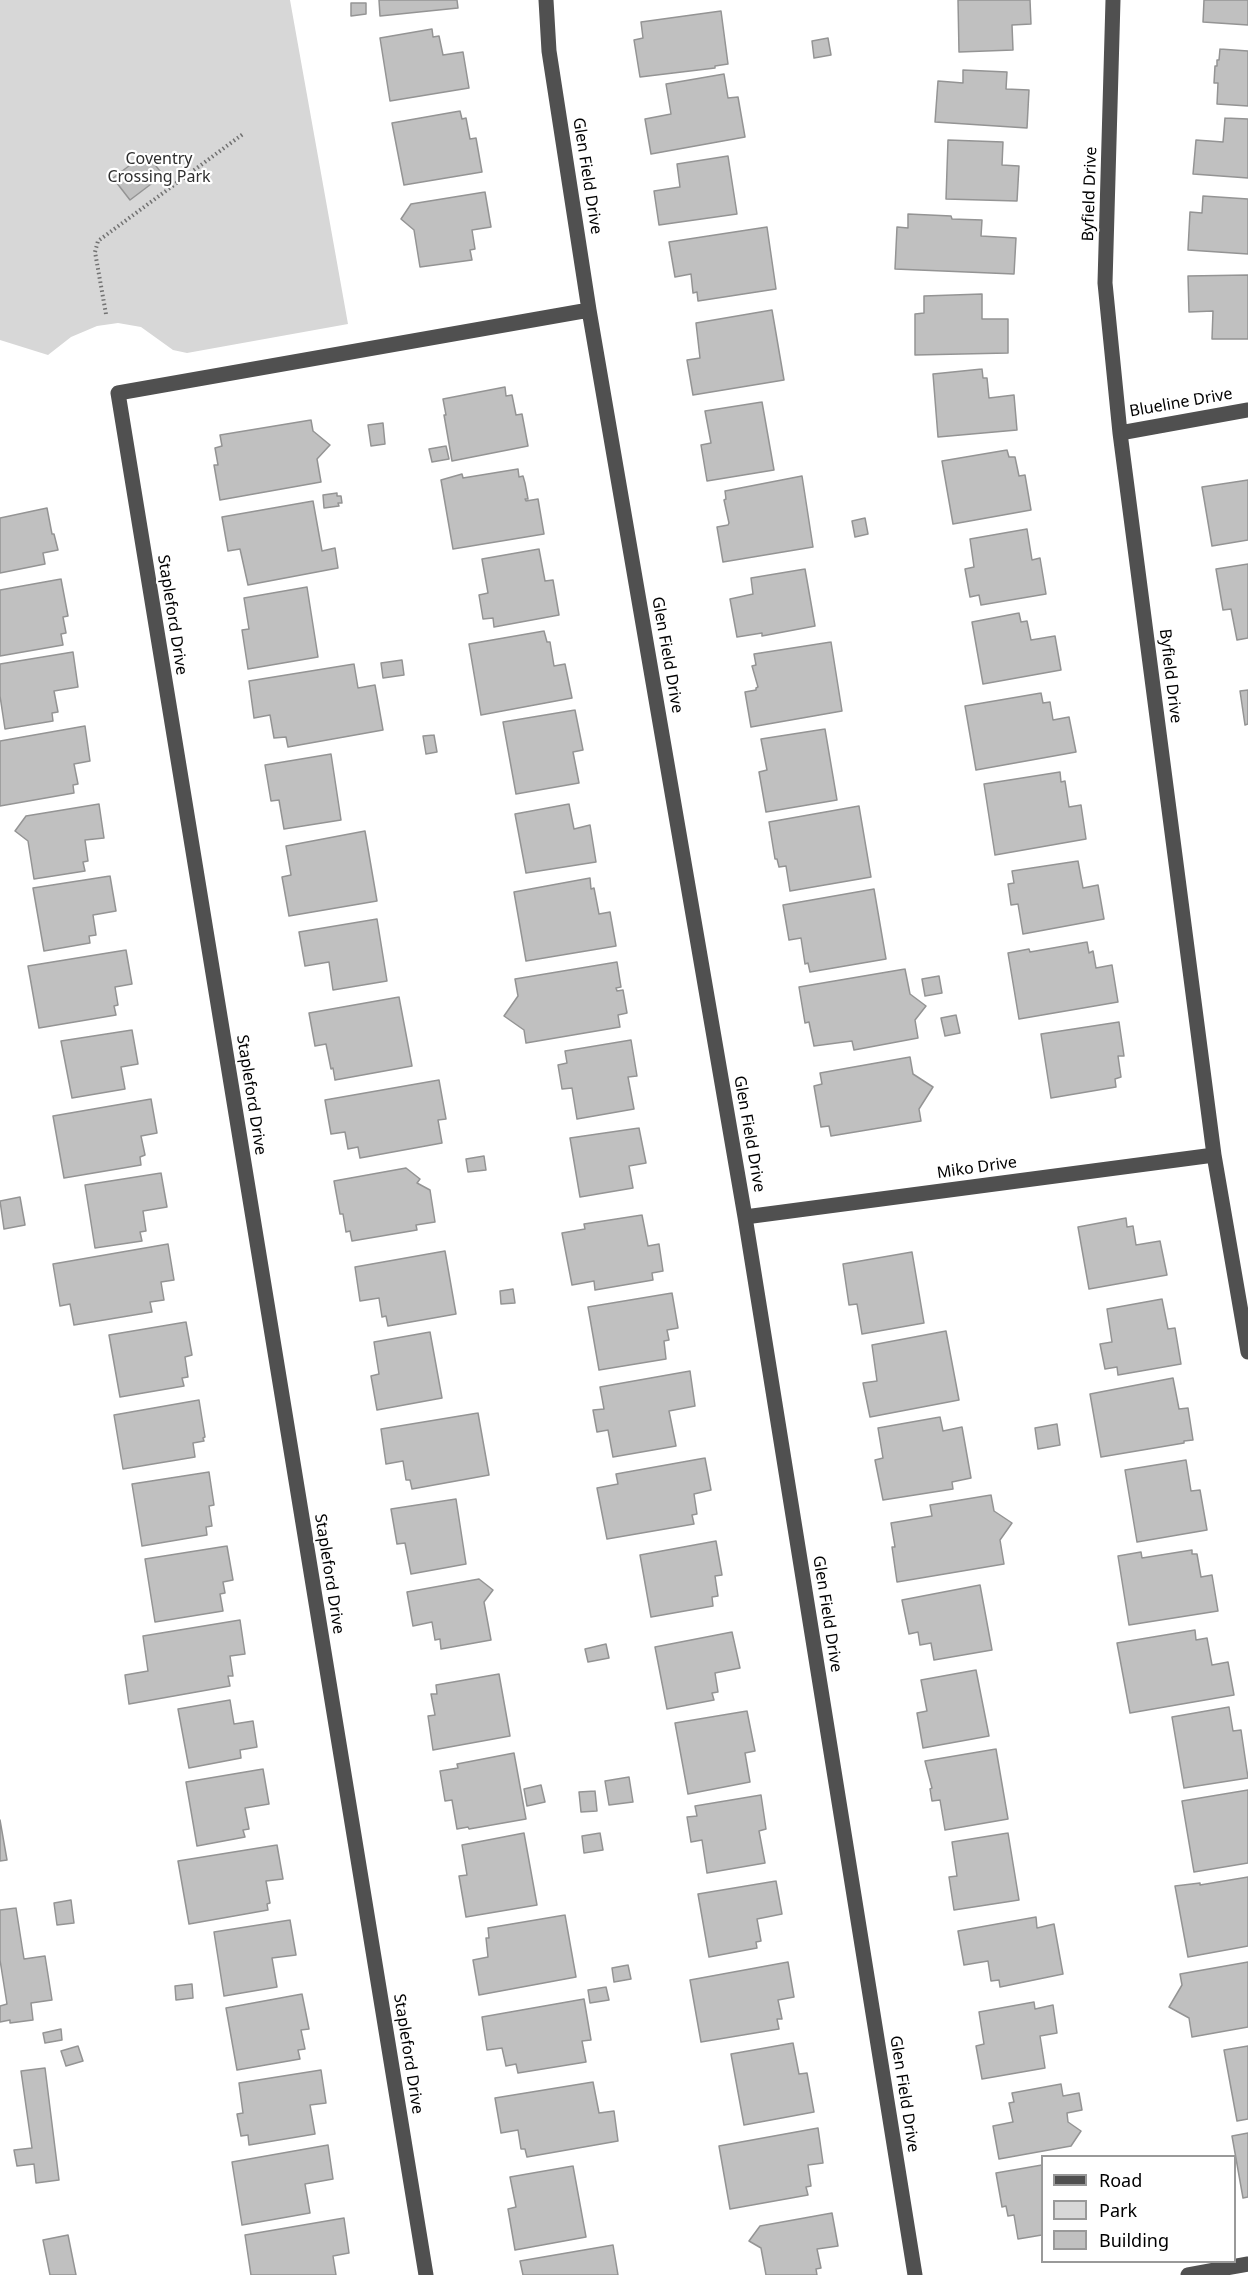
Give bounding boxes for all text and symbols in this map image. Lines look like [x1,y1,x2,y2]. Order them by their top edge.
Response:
street label: Glen Field Drive [568,116,606,236]
street label: Byfield Drive [1079,146,1101,242]
park label: Coventry Crossing Park [107,149,211,187]
street label: Blueline Drive [1128,384,1234,422]
street label: Stapleford Drive [153,553,191,677]
street label: Glen Field Drive [647,595,687,715]
street label: Byfield Drive [1155,628,1185,724]
street label: Stapleford Drive [232,1033,270,1157]
street label: Glen Field Drive [729,1074,769,1194]
street label: Miko Drive [936,1153,1018,1183]
street label: Stapleford Drive [310,1512,348,1636]
street label: Glen Field Drive [808,1554,846,1674]
street label: Stapleford Drive [389,1992,427,2116]
street label: Glen Field Drive [885,2034,923,2154]
legend [1041,2155,1236,2263]
text: Road [1099,2168,1142,2192]
text: Park [1099,2198,1137,2222]
text: Building [1099,2228,1169,2252]

